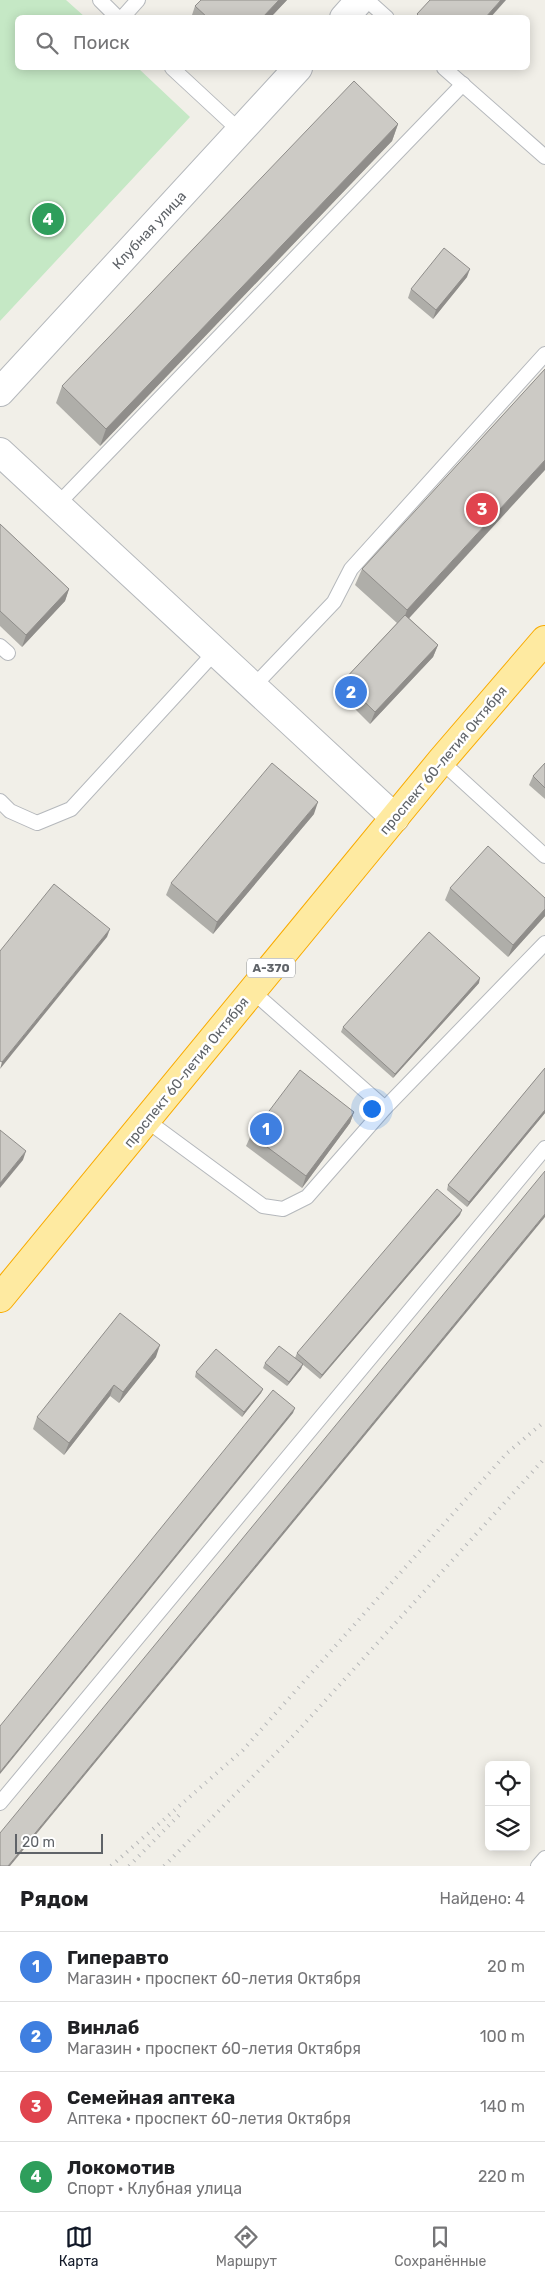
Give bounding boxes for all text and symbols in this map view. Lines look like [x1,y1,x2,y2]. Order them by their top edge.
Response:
search box [15,15,530,70]
icon: search [33,29,61,57]
text: Поиск [73,31,130,54]
street label: Клубная улица [109,188,190,273]
pin: 4 [32,200,64,238]
pin: 3 [466,490,498,528]
pin: 2 [335,673,367,711]
street label: проспект 60-летия Октября [376,682,511,838]
road number: А-370 [247,958,295,978]
street label: проспект 60-летия Октября [120,994,252,1151]
your location [359,1096,385,1122]
pin: 1 [250,1110,282,1148]
map controls [485,1761,530,1851]
button: locate [485,1761,530,1806]
button: layers [485,1806,530,1851]
scale bar [15,1831,102,1854]
text: 20 m [22,1834,55,1851]
text: Рядом [20,1886,89,1911]
text: Найдено: 4 [440,1889,525,1908]
text: Гиперавто [67,1946,169,1969]
text: 1 [32,1957,40,1976]
text: 20 m [487,1957,525,1976]
text: Магазин · проспект 60-летия Октября [67,1969,361,1988]
text: Винлаб [67,2016,139,2039]
text: 2 [31,2027,41,2046]
text: 100 m [480,2027,525,2046]
text: Магазин · проспект 60-летия Октября [67,2039,361,2058]
text: Семейная аптека [67,2086,235,2109]
text: 3 [31,2097,41,2116]
text: 140 m [480,2097,525,2116]
text: Аптека · проспект 60-летия Октября [67,2109,351,2128]
text: Локомотив [67,2156,175,2179]
text: 4 [31,2167,41,2186]
text: 220 m [478,2167,525,2186]
text: Спорт · Клубная улица [67,2179,242,2198]
tab: Карта [59,2223,99,2270]
tab: Маршрут [216,2223,277,2270]
tab: Сохранённые [394,2223,486,2270]

